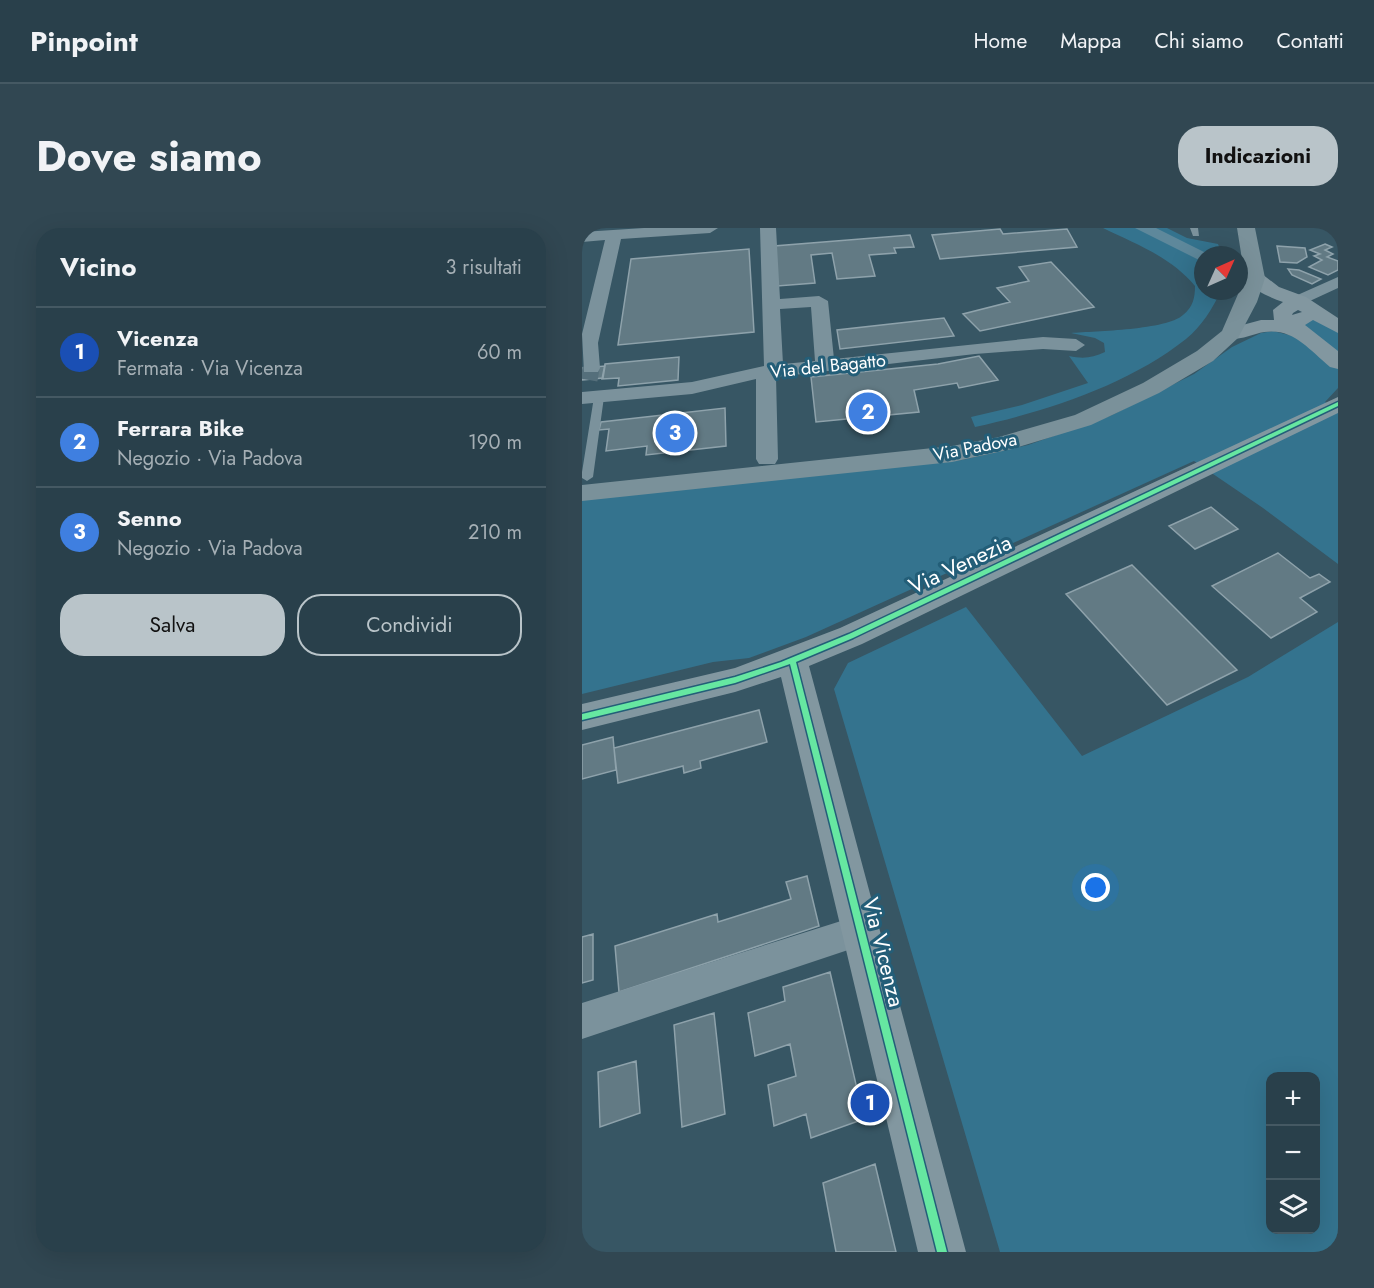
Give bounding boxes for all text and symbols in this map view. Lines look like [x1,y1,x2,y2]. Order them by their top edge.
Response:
text: Pinpoint [30,21,138,62]
text: Home [974,26,1027,56]
text: Mappa [1060,26,1121,56]
text: Chi siamo [1154,26,1243,56]
text: Contatti [1276,26,1344,56]
text: Dove siamo [36,126,262,187]
button: Indicazioni [1178,126,1338,186]
north arrow [1194,246,1248,300]
text: Vicino [60,248,137,286]
text: 3 risultati [445,253,522,282]
text: Vicenza [117,322,199,354]
text: 1 [74,338,85,367]
text: 60 m [477,338,522,367]
street label: Via del Bagatto [769,347,887,385]
text: Fermata · Via Vicenza [117,354,303,383]
pin: 2 [848,390,888,435]
pin: 3 [656,410,694,456]
text: Ferrara Bike [117,412,244,444]
street label: Via Padova [931,426,1019,468]
text: 2 [73,428,86,457]
text: 190 m [468,428,522,457]
text: Negozio · Via Padova [117,444,303,473]
text: Senno [117,502,182,534]
text: 3 [73,518,86,547]
text: 210 m [468,518,522,547]
street label: Via Venezia [903,526,1017,602]
text: Negozio · Via Padova [117,534,303,563]
button: Salva [60,594,285,656]
button: Condividi [297,594,522,656]
your location [1081,873,1110,902]
street label: Via Vicenza [855,894,913,1010]
map controls [1266,1072,1320,1234]
button: + [1266,1072,1320,1126]
pin: 1 [850,1080,890,1126]
button: − [1266,1126,1320,1180]
button: layers [1266,1180,1320,1234]

